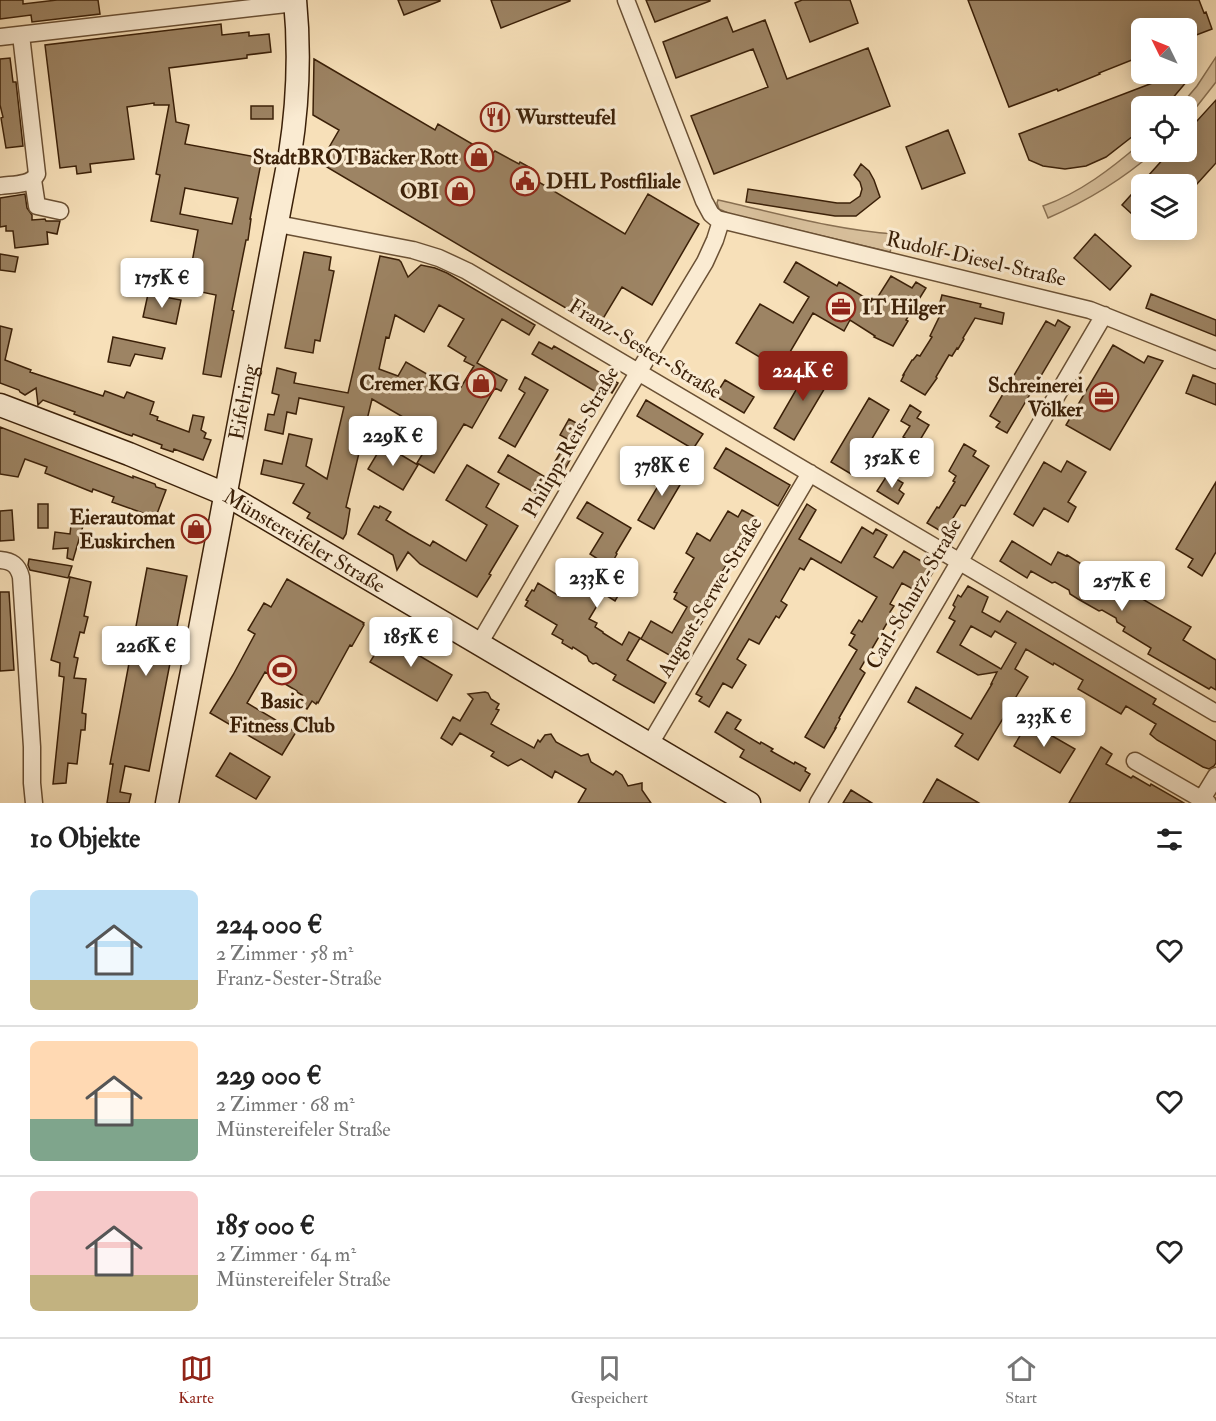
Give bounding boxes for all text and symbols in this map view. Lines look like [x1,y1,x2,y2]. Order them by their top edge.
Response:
north arrow [1131,18,1197,84]
map controls [1131,18,1197,240]
button: locate [1131,96,1197,162]
restaurant icon: Wurstteufel [479,101,511,133]
place label: Wurstteufel [515,104,616,131]
shop icon: StadtBROTBäcker Rott [463,141,495,173]
place label: StadtBROTBäcker Rott [253,144,458,171]
public building icon: DHL Postfiliale [509,165,541,197]
place label: DHL Postfiliale [546,168,681,195]
button: layers [1131,174,1197,240]
shop icon: OBI [444,175,476,207]
place label: OBI [400,178,440,205]
street label: Rudolf-Diesel-Straße [883,225,1069,293]
pin: 175K € [113,258,211,309]
text: 175K € [135,265,190,290]
office icon: IT Hilger [825,291,857,323]
street label: Franz-Sester-Straße [563,293,727,405]
place label: IT Hilger [862,294,947,321]
pin: 224K € [754,351,852,402]
text: 224K € [773,358,833,383]
street label: Philipp-Reis-Straße [517,361,625,522]
street label: Eifelring [223,362,263,442]
shop icon: Cremer KG [465,367,497,399]
place label: Cremer KG [359,370,460,397]
place label: Schreinerei Völker [988,372,1084,423]
office icon: Schreinerei Völker [1088,381,1120,413]
pin: 229K € [344,416,442,467]
text: 229K € [363,423,423,448]
pin: 352K € [843,438,941,489]
text: 352K € [864,445,920,470]
pin: 378K € [613,446,711,497]
text: 378K € [634,453,690,478]
street label: Münstereifeler Straße [218,482,390,599]
place label: Eierautomat Euskirchen [70,504,175,555]
street label: August-Serwe-Straße [651,512,769,683]
shop icon: Eierautomat Euskirchen [180,513,212,545]
street label: Carl-Schurz-Straße [860,514,968,674]
pin: 233K € [548,558,646,609]
pin: 257K € [1073,561,1171,612]
text: 233K € [569,565,625,590]
text: 257K € [1093,568,1151,593]
pin: 185K € [362,617,460,668]
text: 185K € [383,624,439,649]
pin: 226K € [97,626,195,677]
text: 226K € [116,633,176,658]
sports icon: Basic Fitness Club [266,654,298,686]
place label: Basic Fitness Club [229,688,335,739]
pin: 233K € [995,697,1093,748]
text: 233K € [1016,704,1072,729]
text: 10 Objekte [30,823,140,855]
icon: filters [1153,823,1186,856]
text: 224 000 € [216,909,323,941]
icon: home [78,914,150,986]
icon: heart [1153,934,1186,967]
text: 2 Zimmer · 58 m² [216,941,353,966]
text: Franz-Sester-Straße [216,966,382,991]
text: 229 000 € [216,1060,322,1092]
icon: home [78,1065,150,1137]
icon: heart [1153,1085,1186,1118]
text: 2 Zimmer · 68 m² [216,1092,355,1117]
text: Münstereifeler Straße [216,1117,391,1142]
text: 185 000 € [216,1210,315,1242]
icon: home [78,1215,150,1287]
icon: heart [1153,1235,1186,1268]
text: 2 Zimmer · 64 m² [216,1242,356,1267]
text: Münstereifeler Straße [216,1267,391,1292]
tab: Karte [178,1352,214,1408]
tab: Gespeichert [571,1352,648,1408]
tab: Start [1005,1352,1038,1408]

